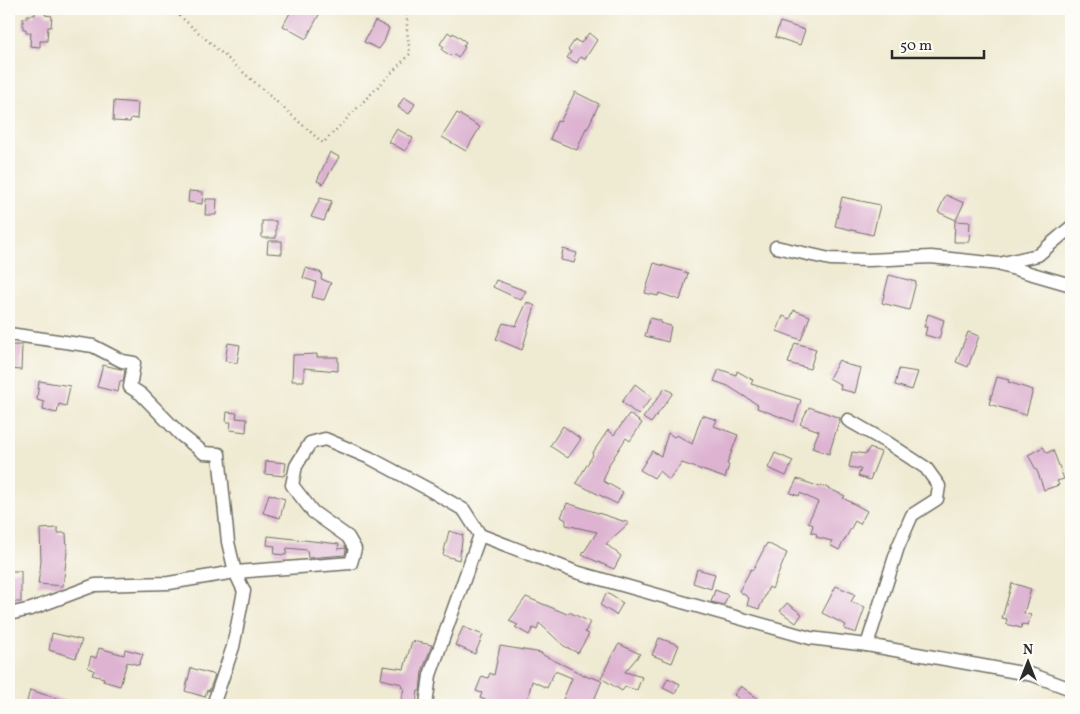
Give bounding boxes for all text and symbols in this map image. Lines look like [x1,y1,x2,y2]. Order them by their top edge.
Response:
scale bar [892,28,985,60]
text: 50 m [900,36,932,57]
north arrow [1002,636,1052,686]
text: N [1023,641,1033,660]

